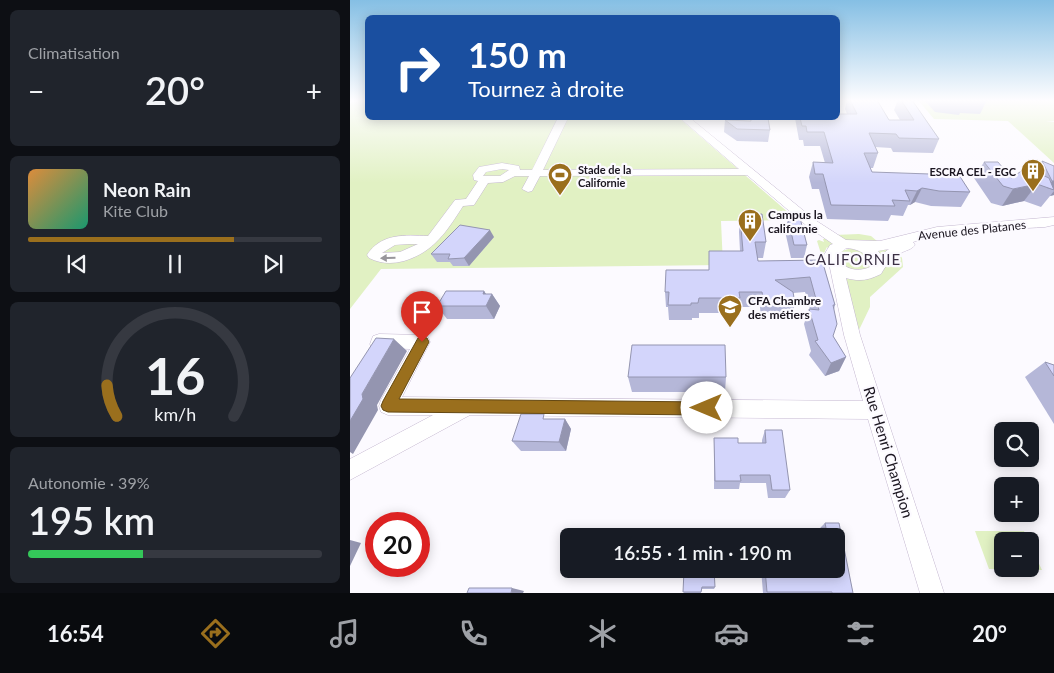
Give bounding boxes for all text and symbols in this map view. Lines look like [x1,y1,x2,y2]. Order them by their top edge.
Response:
text: 150 m [468,33,567,75]
icon: right [385,35,450,100]
text: Climatisation [28,43,120,62]
text: 20° [145,67,205,113]
text: − [28,74,44,108]
text: + [306,74,322,108]
text: Tournez à droite [468,75,624,102]
building icon: ESCRA CEL - EGC [1020,158,1046,192]
sports icon: Stade de la Californie [547,162,573,196]
place label: Stade de la Californie [578,163,631,189]
place label: ESCRA CEL - EGC [929,165,1017,178]
text: Neon Rain [103,178,191,201]
text: Kite Club [103,201,168,220]
place label: Campus la californie [768,207,823,236]
building icon: Campus la californie [737,208,763,242]
street label: Avenue des Platanes [917,217,1027,243]
icon: previous [63,250,91,278]
icon: pause [161,250,189,278]
icon: next [259,250,287,278]
district label: CALIFORNIE [805,250,901,268]
one-way arrow [380,254,396,262]
pin [401,291,443,342]
place label: CFA Chambre des métiers [748,293,822,322]
school or university icon: CFA Chambre des métiers [717,294,743,328]
icon: arrive [408,298,436,326]
text: 16 [145,344,205,406]
position arrow [680,381,732,433]
street label: Rue Henri Champion [860,384,918,520]
text: km/h [154,403,196,425]
map controls [994,422,1039,577]
button: search [994,422,1039,467]
text: Autonomie · 39% [28,473,150,492]
button: + [994,477,1039,522]
text: 195 km [28,497,155,543]
speed limit sign: 20 [365,512,430,577]
button: − [994,532,1039,577]
text: 16:55 · 1 min · 190 m [613,541,792,564]
icon: directions [198,616,233,651]
icon: music [327,616,362,651]
icon: phone [456,616,491,651]
icon: climate [585,616,620,651]
icon: car [714,616,749,651]
icon: filters [843,616,878,651]
text: 16:54 [47,620,104,647]
text: 20° [972,620,1007,647]

